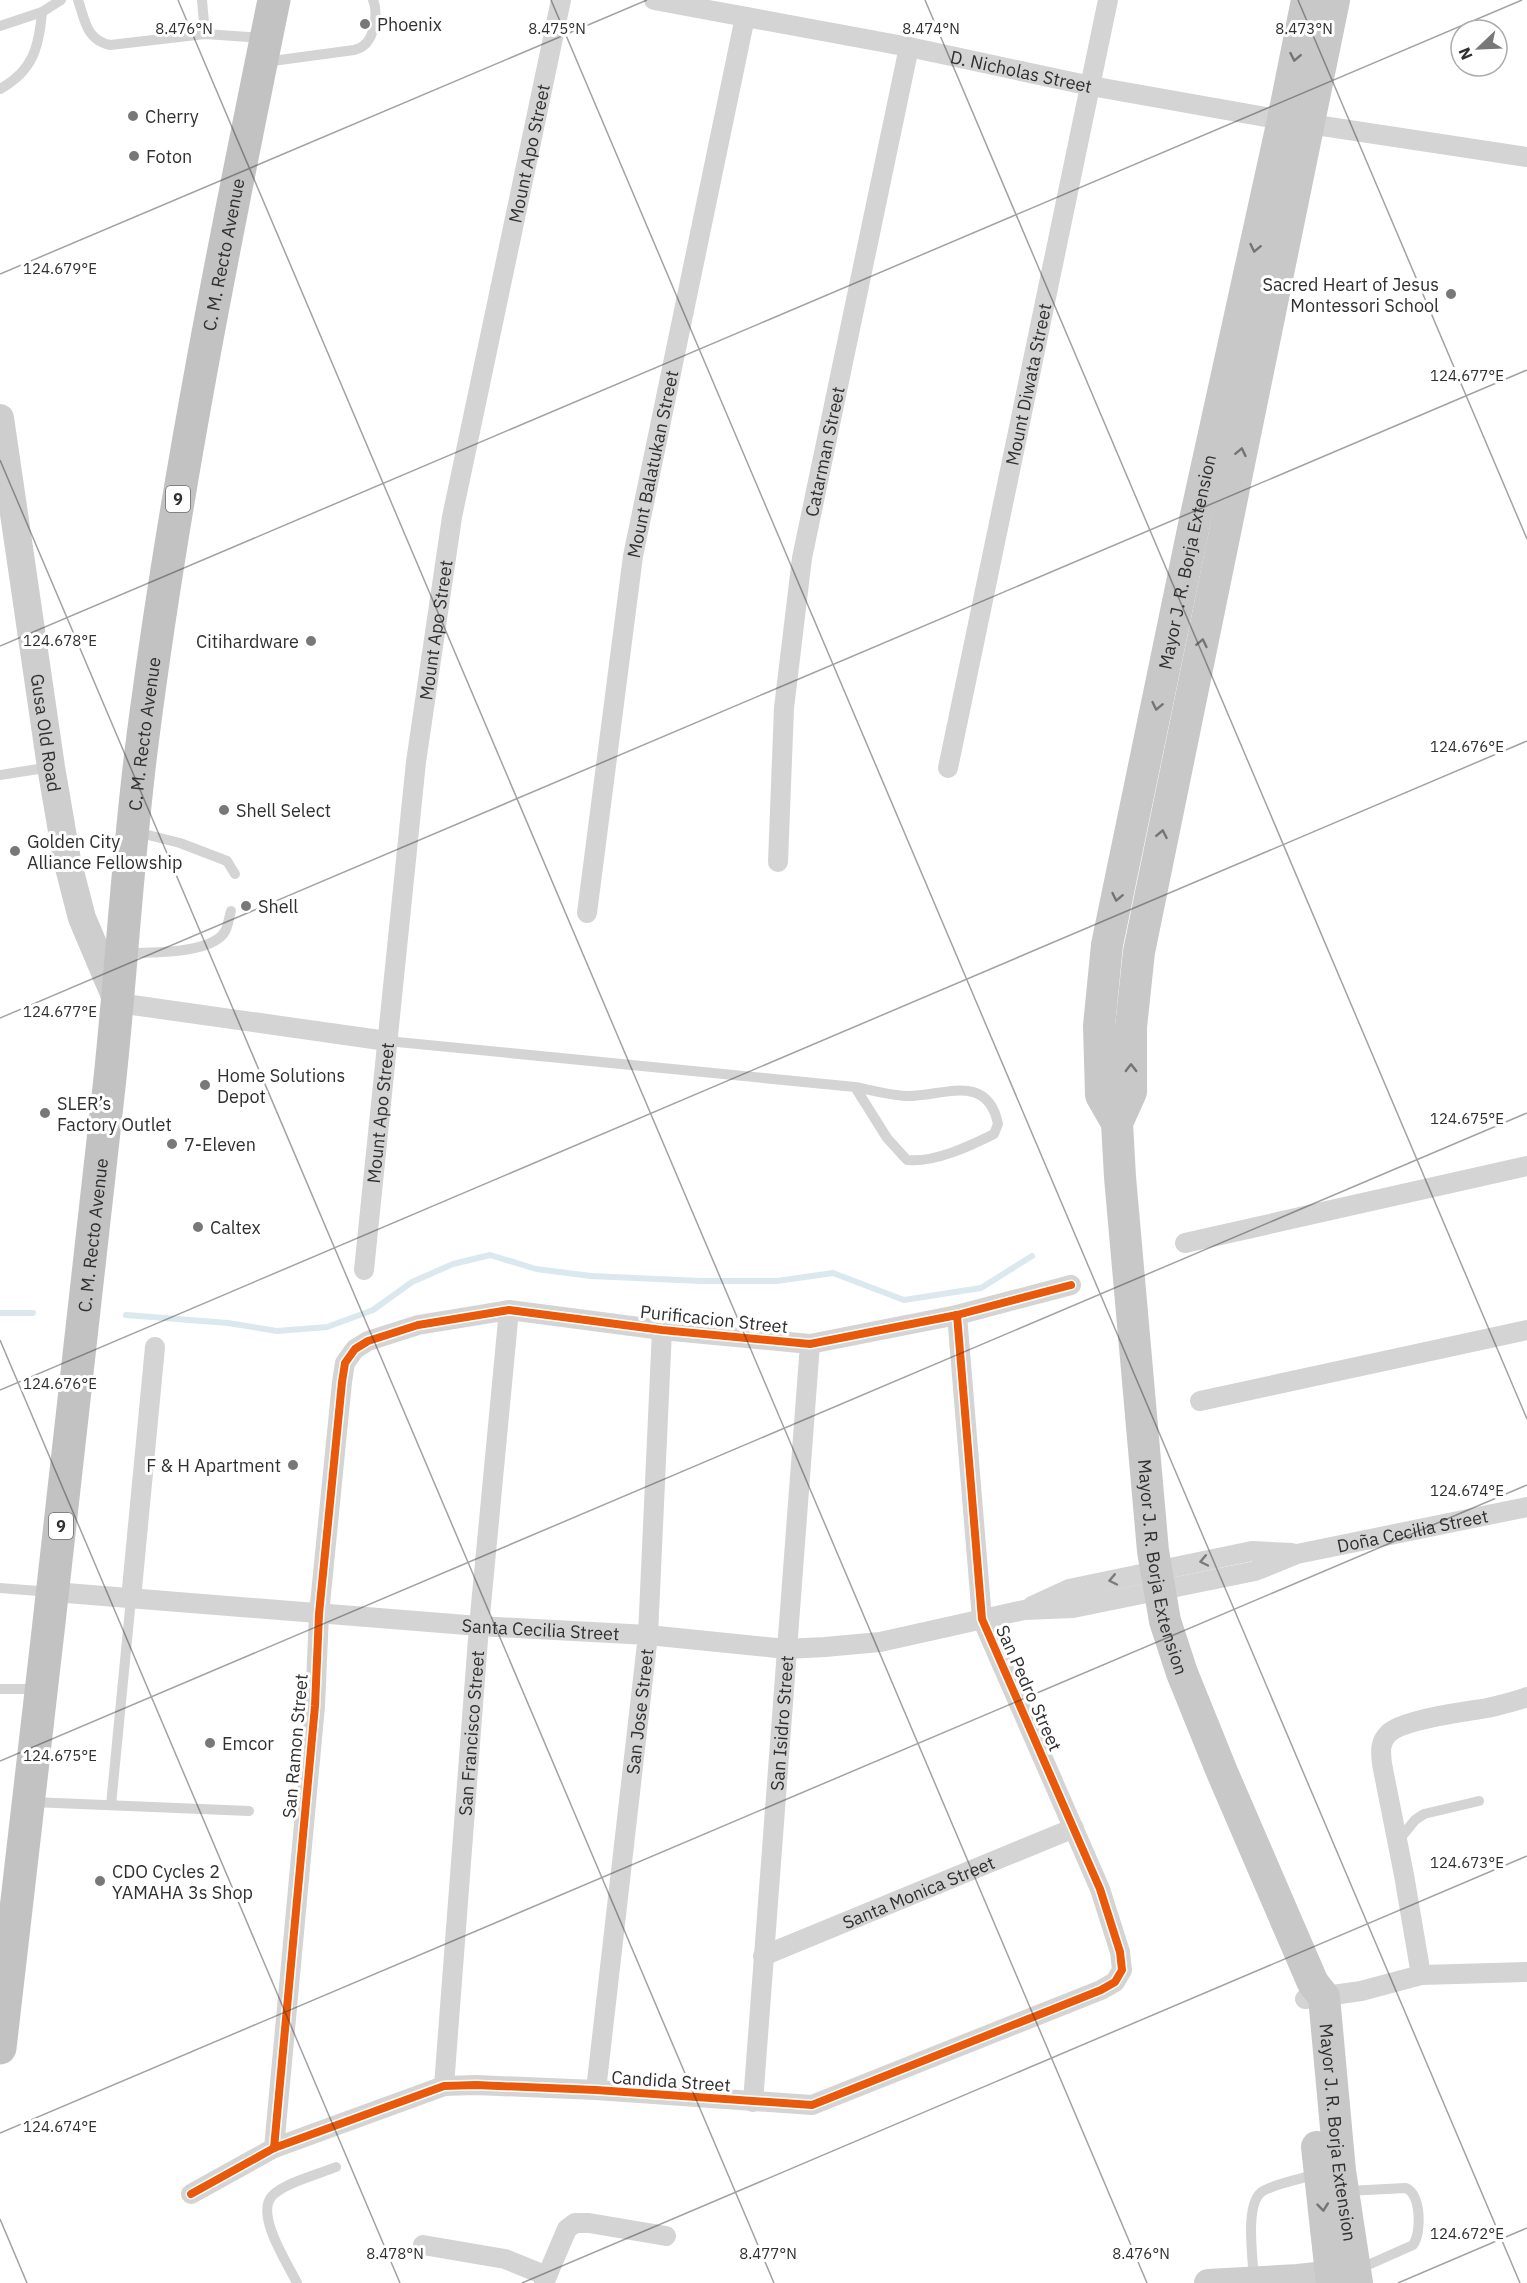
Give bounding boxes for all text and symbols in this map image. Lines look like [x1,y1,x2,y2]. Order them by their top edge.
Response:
place label: Phoenix [377,13,442,36]
marker: Phoenix [358,17,372,31]
north arrow [1449,18,1509,78]
text: 8.476°N [155,19,213,38]
text: 8.475°N [528,19,586,38]
text: 8.474°N [902,19,960,38]
text: 8.473°N [1275,19,1333,38]
street label: D. Nicholas Street [948,45,1094,97]
text: N [1454,45,1477,63]
one-way arrow [1290,52,1303,62]
street label: Mount Apo Street [503,82,555,225]
place label: Cherry [145,105,199,128]
marker: Cherry [126,109,140,123]
place label: Foton [146,145,192,168]
marker: Foton [127,149,141,163]
street label: C. M. Recto Avenue [197,176,249,333]
one-way arrow [1249,243,1262,253]
text: 124.679°E [23,259,97,278]
place label: Sacred Heart of Jesus Montessori School [1262,273,1439,317]
marker: Sacred Heart of Jesus Montessori School [1444,287,1458,301]
street label: Mount Diwata Street [1000,301,1056,467]
text: 124.677°E [1430,366,1504,385]
street label: Mount Balatukan Street [621,368,683,560]
street label: Catarman Street [799,384,849,519]
one-way arrow [1234,447,1247,457]
street label: Mayor J. R. Borja Extension [1153,452,1221,671]
road number: 9 [166,486,190,512]
street label: Mount Apo Street [414,558,457,702]
place label: Citihardware [196,630,299,653]
text: 124.678°E [23,631,97,650]
marker: Citihardware [304,634,318,648]
one-way arrow [1195,638,1208,648]
street label: C. M. Recto Avenue [123,655,165,812]
street label: Gusa Old Road [26,672,67,793]
one-way arrow [1151,700,1164,710]
text: 124.676°E [1430,737,1504,756]
place label: Shell Select [236,799,331,822]
marker: Shell Select [217,803,231,817]
one-way arrow [1155,829,1168,839]
place label: Golden City Alliance Fellowship [27,830,183,874]
marker: Golden City Alliance Fellowship [8,844,22,858]
one-way arrow [1112,891,1125,901]
place label: Shell [258,895,298,918]
marker: Shell [239,899,253,913]
text: 124.677°E [23,1002,97,1021]
street label: Mount Apo Street [361,1041,399,1184]
one-way arrow [1125,1063,1137,1072]
place label: Home Solutions Depot [217,1064,345,1108]
marker: Home Solutions Depot [198,1078,212,1092]
place label: SLER’s Factory Outlet [57,1092,172,1136]
marker: SLER’s Factory Outlet [38,1106,52,1120]
text: 124.675°E [1430,1109,1504,1128]
place label: 7-Eleven [184,1133,256,1156]
marker: 7-Eleven [165,1137,179,1151]
street label: C. M. Recto Avenue [72,1157,113,1313]
place label: Caltex [210,1216,261,1239]
marker: Caltex [191,1220,205,1234]
street label: Purificacion Street [639,1300,789,1338]
text: 124.676°E [23,1374,97,1393]
place label: F & H Apartment [146,1454,281,1477]
marker: F & H Apartment [286,1458,300,1472]
street label: Mayor J. R. Borja Extension [1133,1458,1193,1678]
text: 124.674°E [1430,1481,1504,1500]
street label: Doña Cecilia Street [1335,1504,1490,1557]
road number: 9 [49,1513,73,1539]
one-way arrow [1199,1554,1209,1567]
one-way arrow [1108,1573,1118,1586]
street label: Santa Cecilia Street [461,1613,620,1645]
street label: San Pedro Street [991,1621,1067,1755]
street label: San Jose Street [621,1647,658,1775]
street label: San Francisco Street [453,1650,489,1817]
street label: San Isidro Street [765,1654,798,1792]
street label: San Ramon Street [277,1673,313,1819]
place label: Emcor [222,1732,274,1755]
marker: Emcor [203,1736,217,1750]
text: 124.675°E [23,1746,97,1765]
street label: Santa Monica Street [839,1851,998,1934]
text: 124.673°E [1430,1853,1504,1872]
place label: CDO Cycles 2 YAMAHA 3s Shop [112,1860,253,1904]
marker: CDO Cycles 2 YAMAHA 3s Shop [93,1874,107,1888]
street label: Mayor J. R. Borja Extension [1315,2022,1362,2243]
street label: Candida Street [611,2065,731,2097]
text: 124.674°E [23,2117,97,2136]
one-way arrow [1316,2203,1329,2212]
text: 124.672°E [1430,2224,1504,2243]
text: 8.478°N [366,2244,424,2263]
text: 8.477°N [739,2244,797,2263]
text: 8.476°N [1112,2244,1170,2263]

